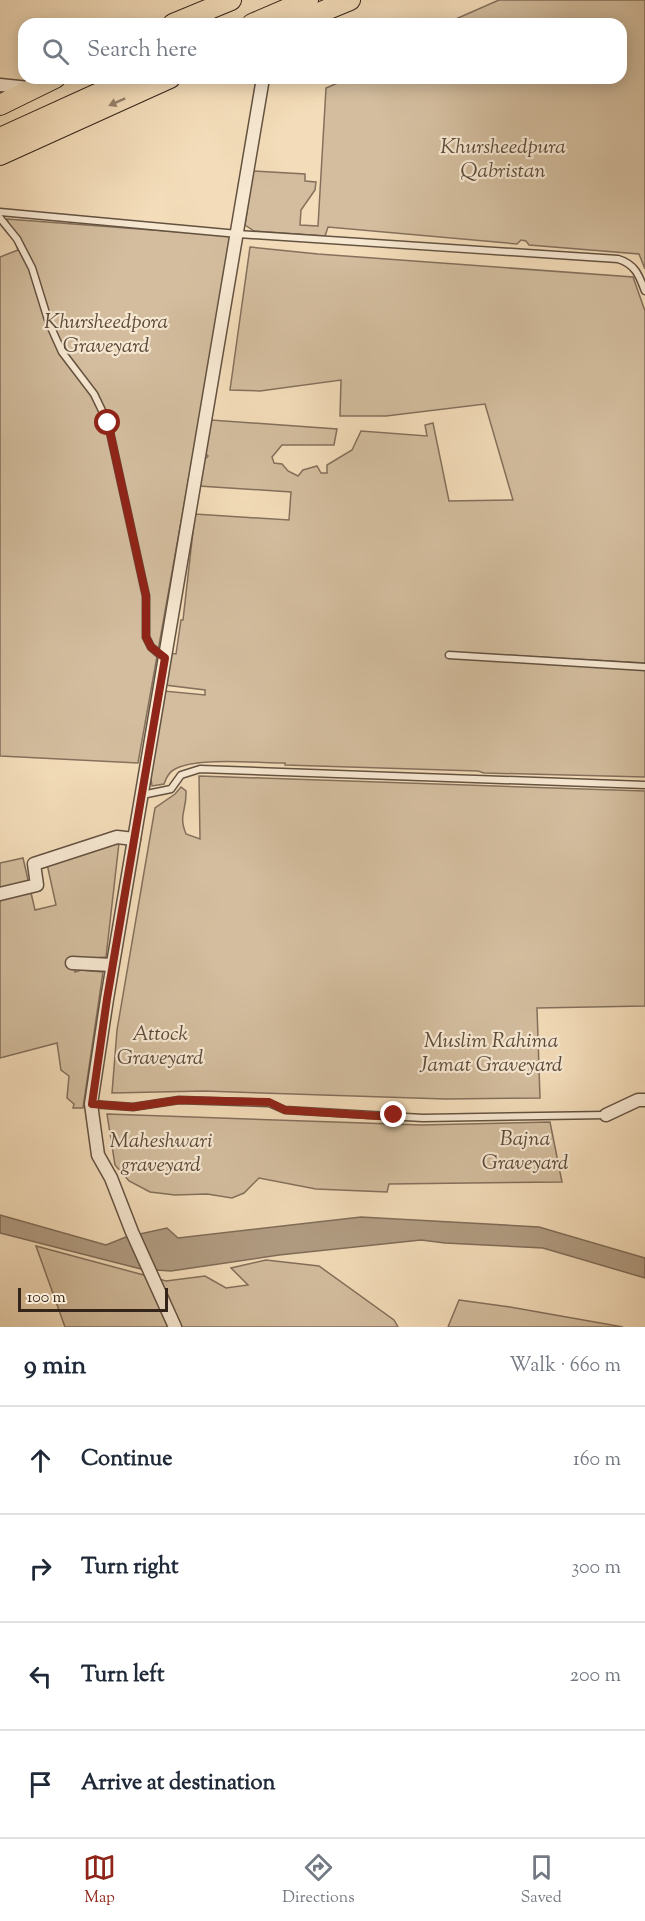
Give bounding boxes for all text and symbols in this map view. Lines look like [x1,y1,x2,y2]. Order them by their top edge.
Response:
search box [18,18,627,84]
icon: search [39,35,72,68]
text: Search here [87,35,197,67]
one-way arrow [108,98,126,107]
park label: Khursheedpura Qabristan [440,133,566,187]
park label: Khursheedpora Graveyard [44,308,168,362]
route start [94,409,120,435]
park label: Attock Graveyard [117,1020,204,1074]
park label: Muslim Rahima Jamat Graveyard [419,1027,563,1081]
route end [380,1101,406,1127]
park label: Bajna Graveyard [482,1125,569,1179]
park label: Maheshwari graveyard [110,1127,212,1181]
scale bar [18,1285,168,1312]
text: 100 m [27,1287,66,1310]
text: 9 min [24,1348,86,1385]
text: Walk · 660 m [509,1352,621,1381]
icon: ahead [24,1444,57,1477]
text: Continue [81,1444,172,1476]
text: 160 m [573,1446,621,1475]
icon: right [24,1552,57,1585]
text: Turn right [81,1552,178,1584]
text: 300 m [571,1554,621,1583]
icon: left [24,1660,57,1693]
text: Turn left [81,1660,164,1692]
text: 200 m [570,1662,621,1691]
icon: arrive [24,1768,57,1801]
text: Arrive at destination [81,1768,276,1800]
tab: Map [83,1851,116,1910]
tab: Directions [282,1851,355,1910]
tab: Saved [521,1851,562,1910]

